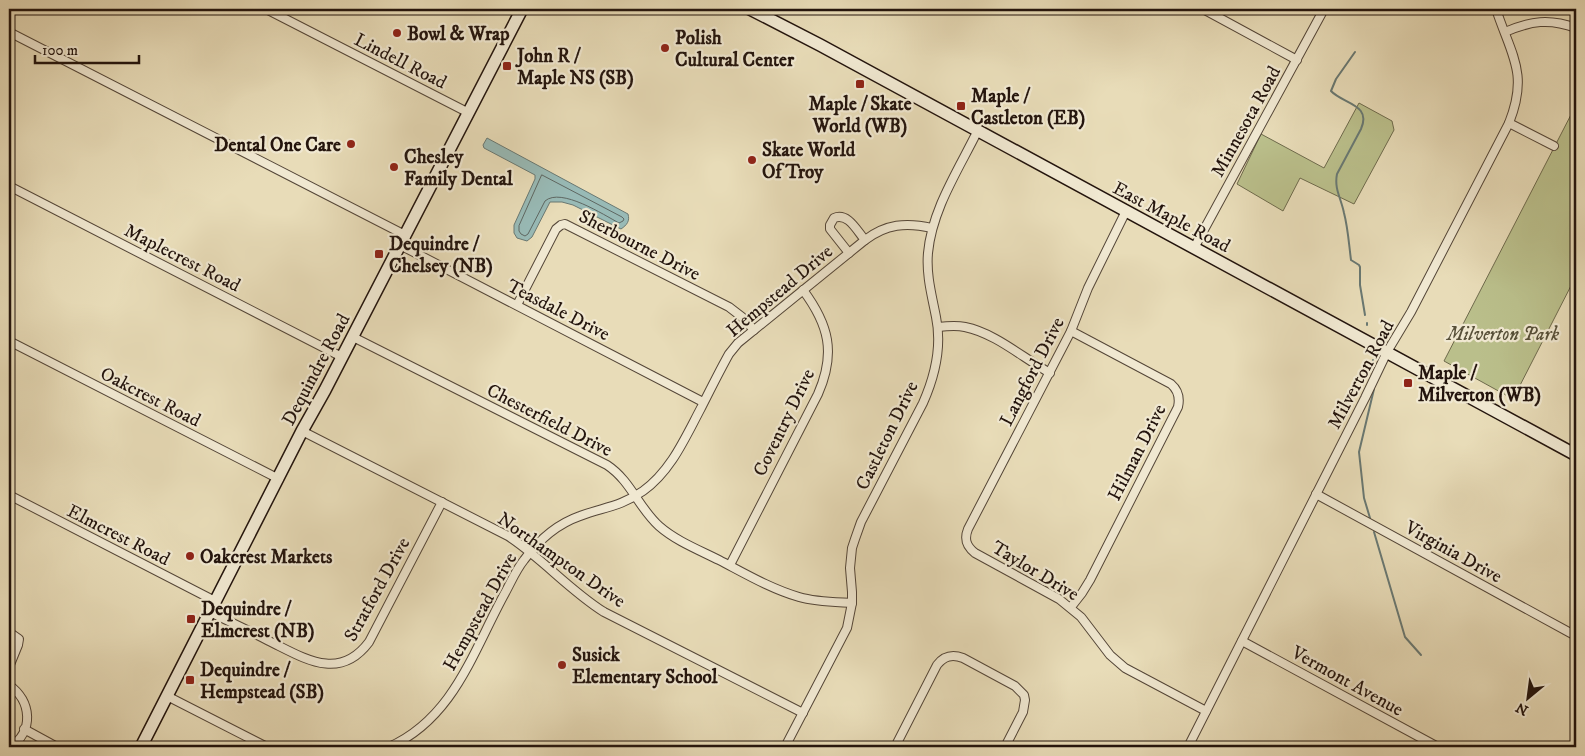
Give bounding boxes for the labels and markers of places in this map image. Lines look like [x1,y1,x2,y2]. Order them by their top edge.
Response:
place label: Bowl & Wrap [407,23,510,46]
marker: Bowl & Wrap [391,27,403,39]
place label: Polish Cultural Center [675,27,795,72]
marker: Polish Cultural Center [659,42,671,54]
place label: John R / Maple NS (SB) [515,45,634,90]
marker: John R / Maple NS (SB) [501,60,513,72]
marker: Maple / Skate World (WB) [854,78,866,90]
place label: Maple / Castleton (EB) [971,85,1085,130]
place label: Maple / Skate World (WB) [808,93,912,138]
marker: Maple / Castleton (EB) [955,100,967,112]
place label: Dental One Care [214,134,341,157]
marker: Dental One Care [345,138,357,150]
place label: Skate World Of Troy [762,139,856,184]
place label: Chesley Family Dental [404,146,513,191]
marker: Skate World Of Troy [746,154,758,166]
marker: Chesley Family Dental [388,161,400,173]
place label: Dequindre / Chelsey (NB) [389,233,493,278]
marker: Dequindre / Chelsey (NB) [373,248,385,260]
place label: Maple / Milverton (WB) [1418,362,1541,407]
marker: Maple / Milverton (WB) [1402,377,1414,389]
place label: Oakcrest Markets [200,546,333,569]
marker: Oakcrest Markets [184,550,196,562]
place label: Dequindre / Elmcrest (NB) [201,598,314,643]
marker: Dequindre / Elmcrest (NB) [185,613,197,625]
place label: Susick Elementary School [572,644,718,689]
place label: Dequindre / Hempstead (SB) [200,659,324,704]
marker: Susick Elementary School [556,659,568,671]
marker: Dequindre / Hempstead (SB) [184,674,196,686]

